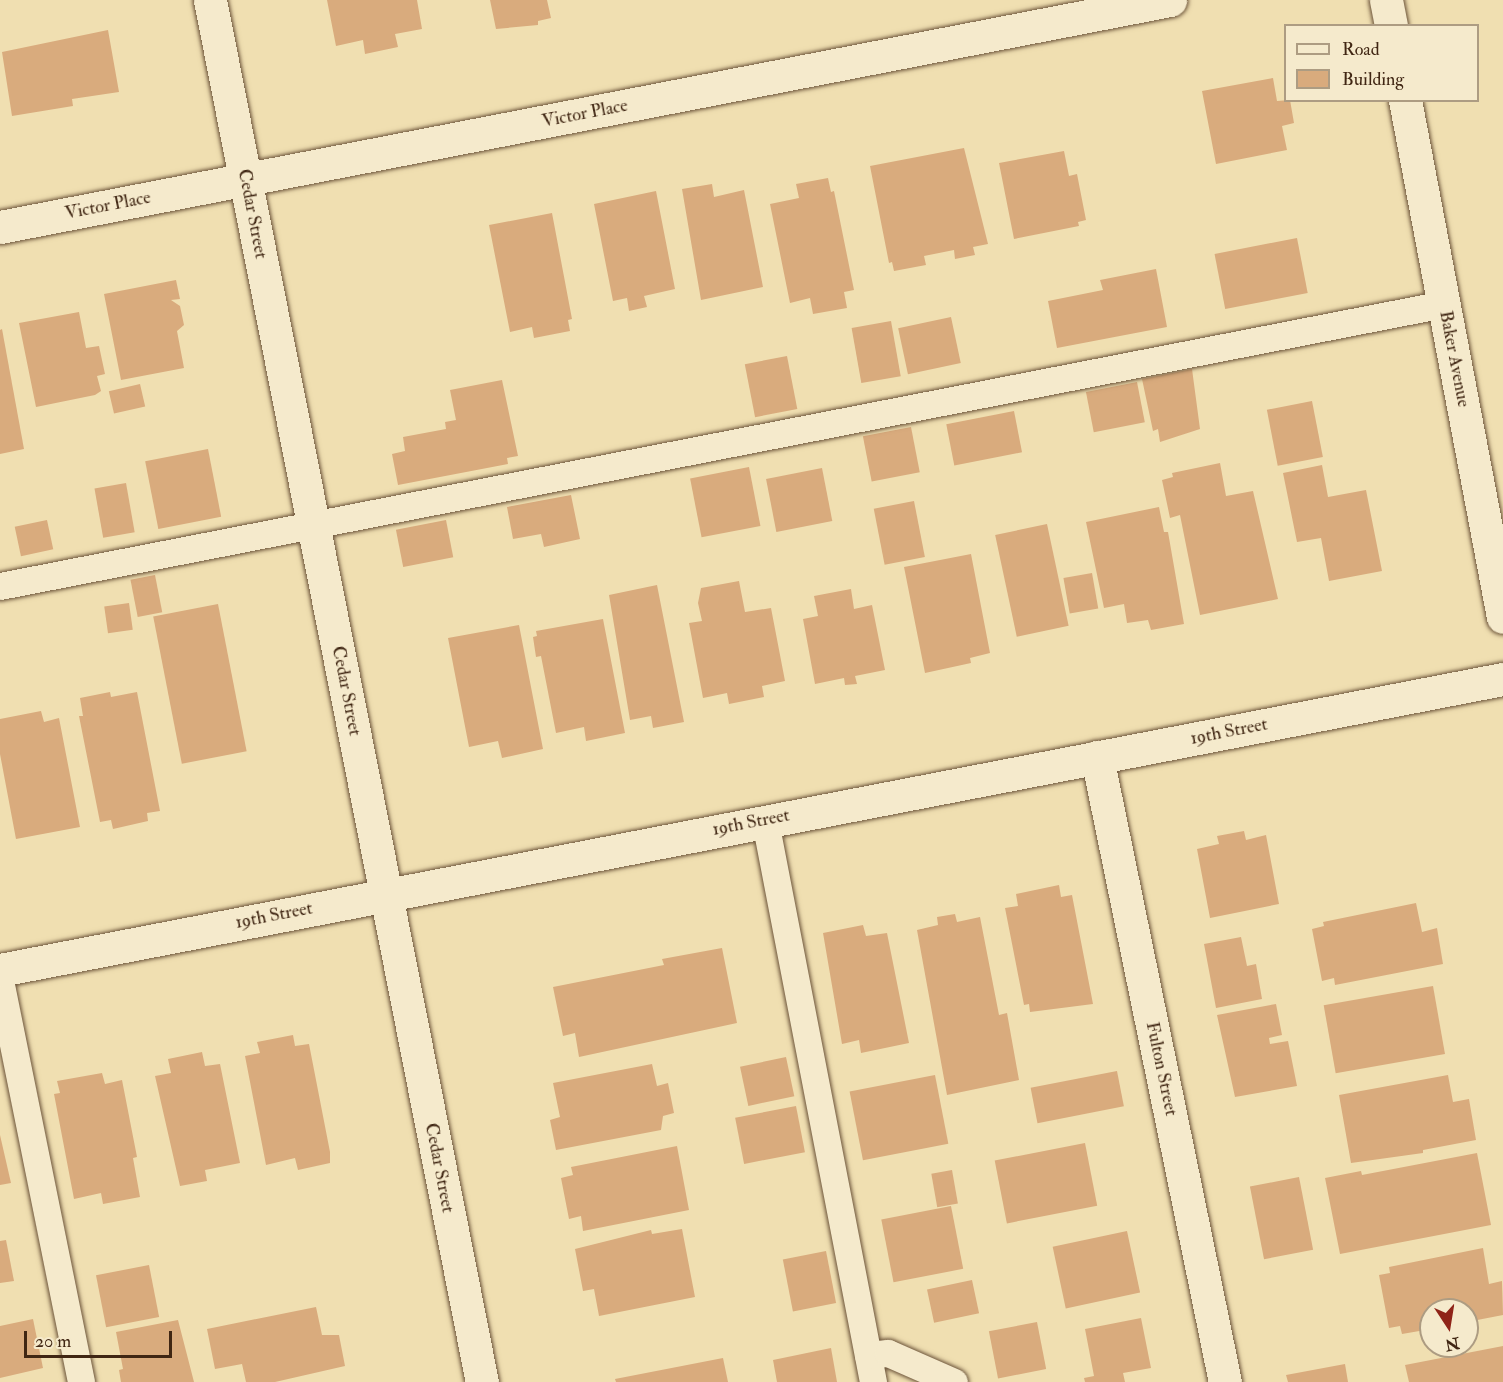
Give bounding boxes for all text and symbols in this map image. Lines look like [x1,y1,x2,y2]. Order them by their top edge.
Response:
legend [1284,24,1479,102]
text: Road [1342,38,1380,61]
text: Building [1342,68,1404,91]
street label: Victor Place [540,95,630,133]
street label: Cedar Street [233,167,271,261]
street label: Victor Place [63,187,153,225]
street label: Baker Avenue [1434,309,1474,409]
street label: Cedar Street [327,644,365,738]
street label: 19th Street [1189,714,1269,750]
street label: 19th Street [711,805,791,841]
street label: 19th Street [234,898,314,934]
street label: Fulton Street [1141,1020,1181,1118]
street label: Cedar Street [420,1121,458,1215]
north arrow [1419,1298,1479,1358]
scale bar [27,1319,176,1357]
text: 20 m [35,1330,71,1353]
text: N [1443,1332,1461,1355]

